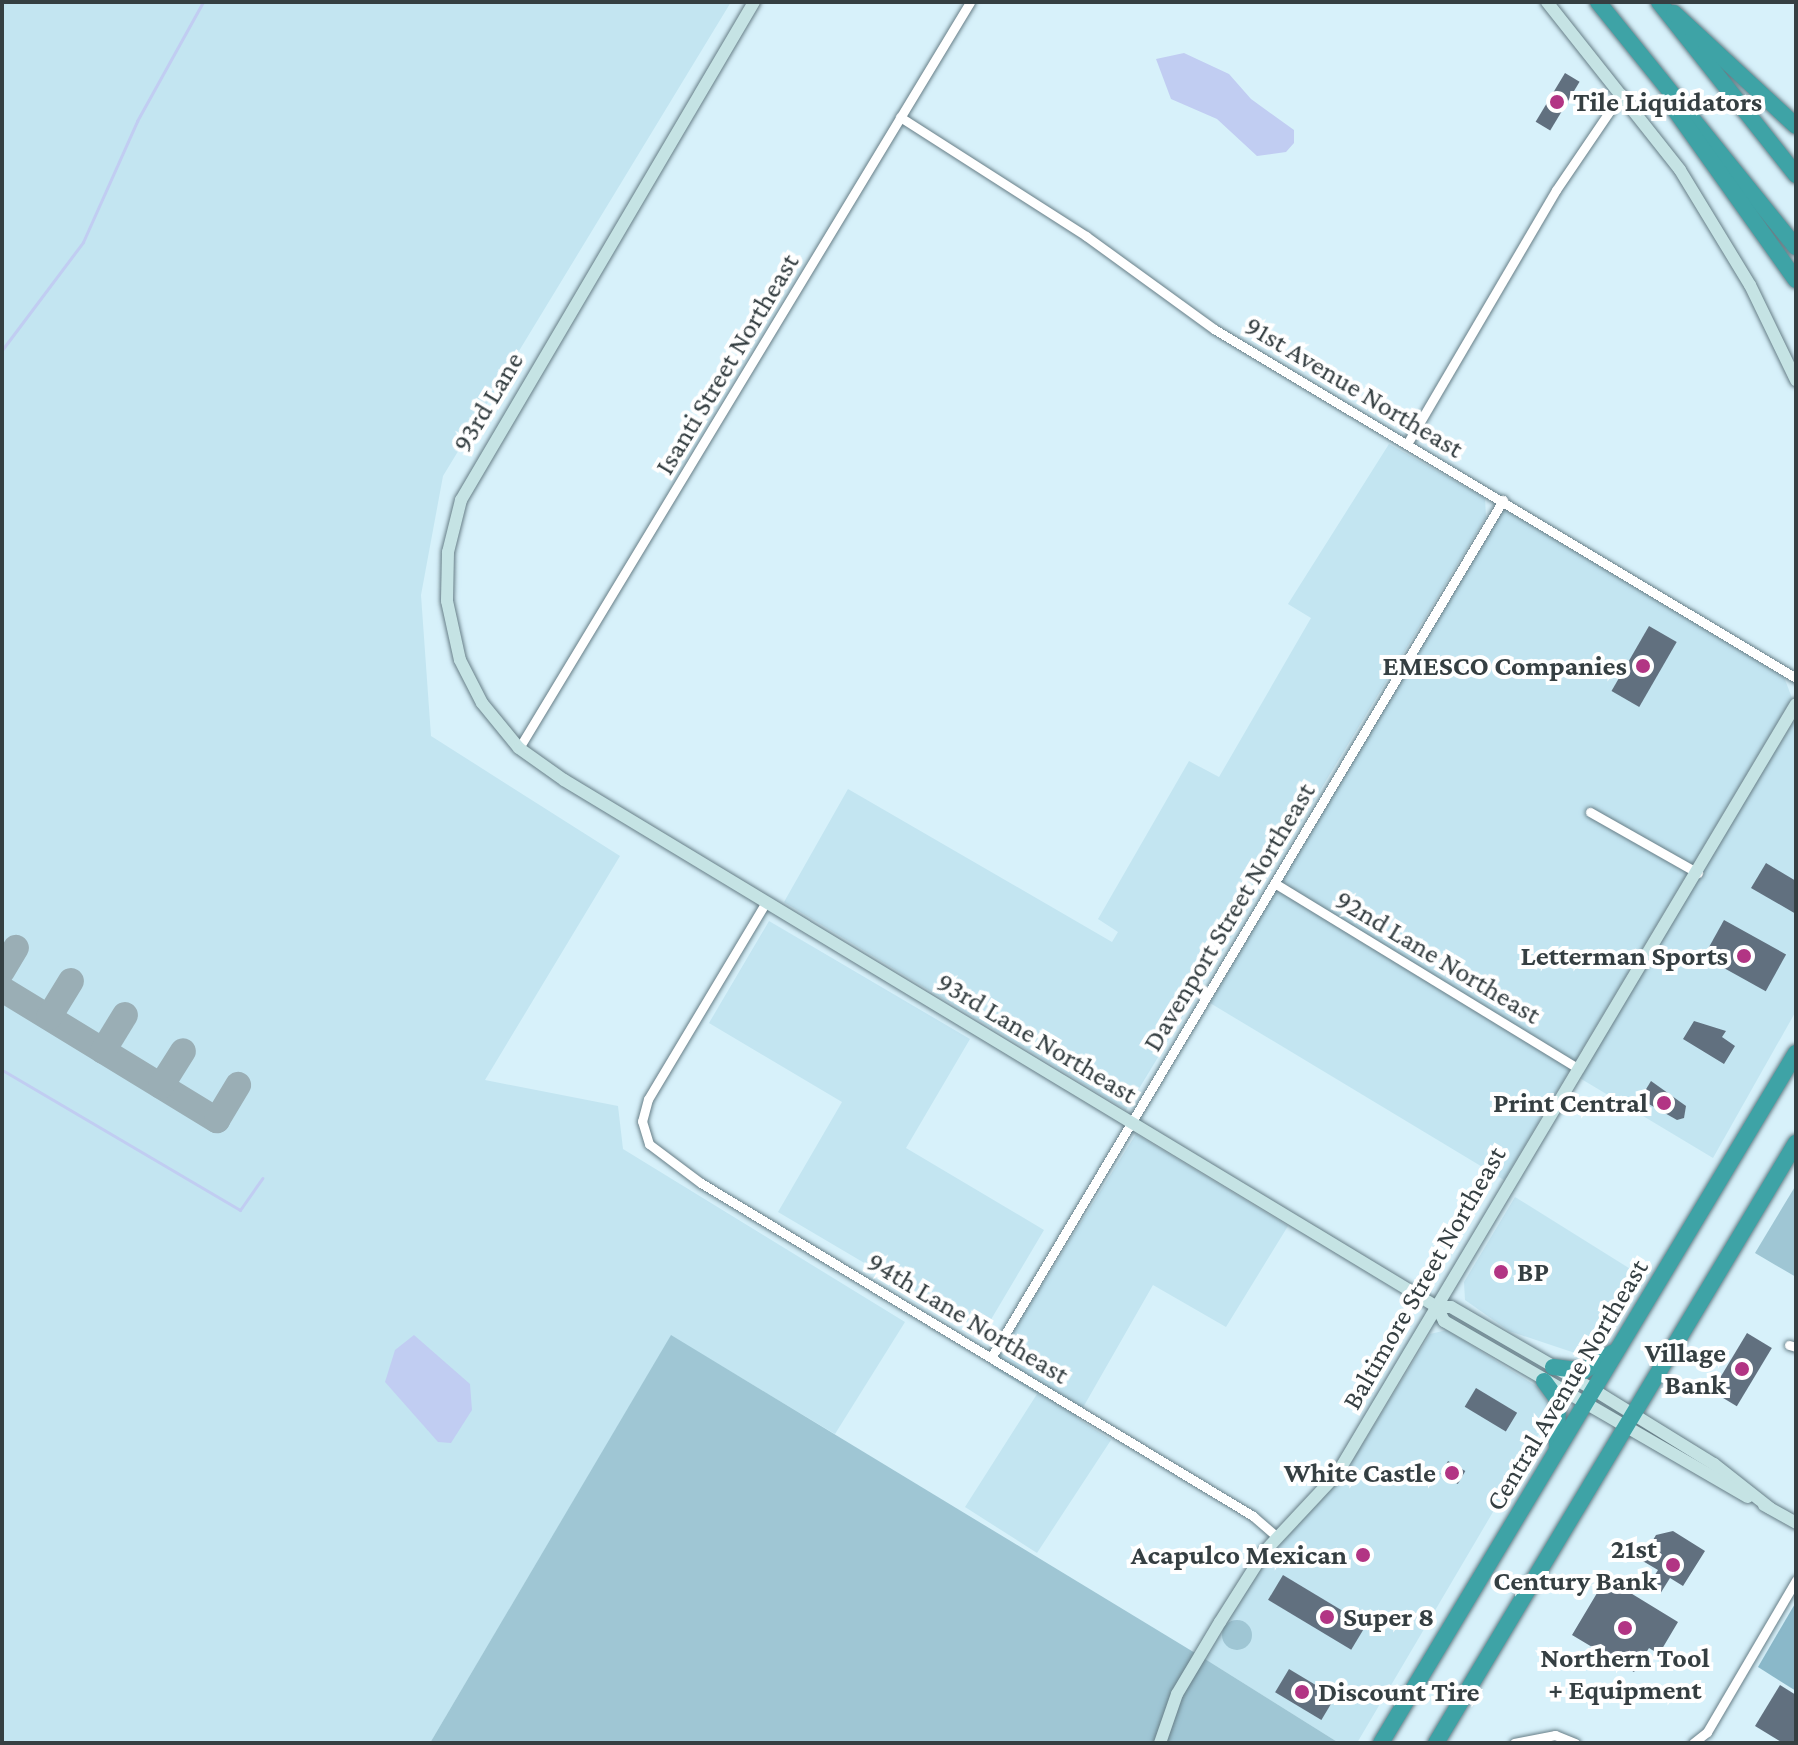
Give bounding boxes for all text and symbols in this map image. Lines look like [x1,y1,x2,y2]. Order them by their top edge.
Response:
place label: Tile Liquidators [1573,85,1762,119]
marker: Tile Liquidators [1548,93,1566,111]
street label: Isanti Street Northeast [648,247,806,481]
street label: 91st Avenue Northeast [1239,309,1469,465]
street label: 93rd Lane [445,346,531,458]
place label: EMESCO Companies [1383,649,1627,683]
marker: EMESCO Companies [1634,657,1652,675]
street label: Davenport Street Northeast [1135,777,1323,1057]
street label: 92nd Lane Northeast [1329,882,1547,1032]
place label: Letterman Sports [1521,939,1728,973]
marker: Letterman Sports [1735,947,1753,965]
street label: 93rd Lane Northeast [931,965,1143,1111]
place label: Print Central [1493,1086,1648,1120]
marker: Print Central [1655,1094,1673,1112]
street label: Baltimore Street Northeast [1335,1140,1513,1416]
street label: 94th Lane Northeast [861,1245,1075,1391]
street label: Central Avenue Northeast [1479,1253,1655,1517]
place label: BP [1517,1255,1549,1289]
marker: BP [1492,1263,1510,1281]
place label: Village Bank [1645,1336,1726,1402]
marker: Village Bank [1733,1360,1751,1378]
place label: White Castle [1284,1456,1436,1490]
marker: White Castle [1443,1464,1461,1482]
place label: 21st Century Bank [1493,1532,1657,1598]
place label: Acapulco Mexican [1131,1538,1347,1572]
marker: Acapulco Mexican [1354,1546,1372,1564]
marker: 21st Century Bank [1664,1556,1682,1574]
place label: Super 8 [1343,1600,1434,1634]
marker: Super 8 [1318,1608,1336,1626]
marker: Northern Tool + Equipment [1616,1619,1634,1637]
place label: Northern Tool + Equipment [1540,1641,1710,1707]
place label: Discount Tire [1318,1675,1480,1709]
marker: Discount Tire [1293,1683,1311,1701]

